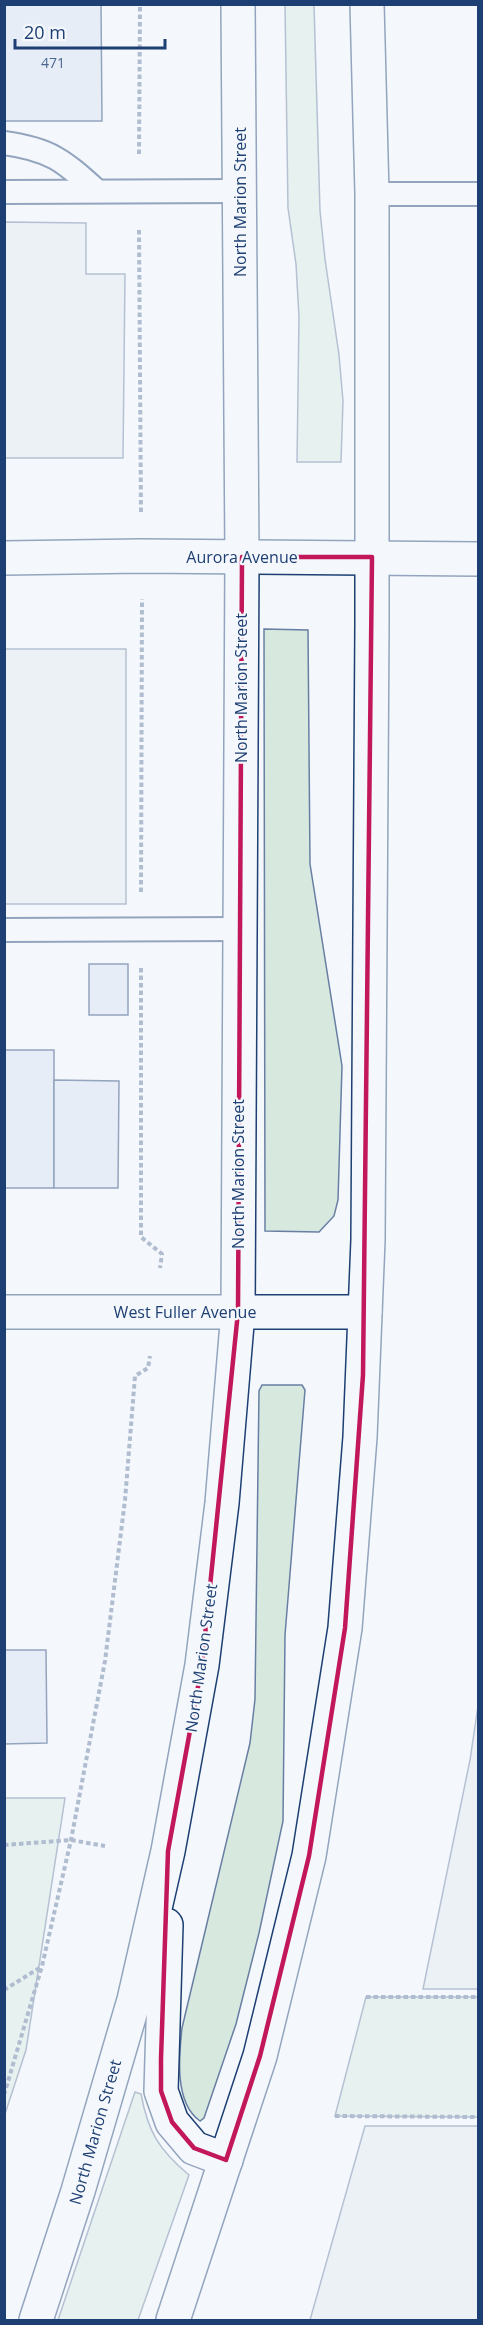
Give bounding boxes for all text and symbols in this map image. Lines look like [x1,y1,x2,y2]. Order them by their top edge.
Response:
scale bar [15,12,165,50]
text: 20 m [24,20,66,44]
house number: 471 [41,53,65,72]
street label: North Marion Street [229,127,251,277]
street label: Aurora Avenue [186,546,298,568]
street label: North Marion Street [230,613,252,763]
street label: North Marion Street [227,1099,249,1249]
street label: West Fuller Avenue [114,1301,256,1323]
street label: North Marion Street [180,1582,222,1734]
street label: North Marion Street [64,2057,126,2207]

